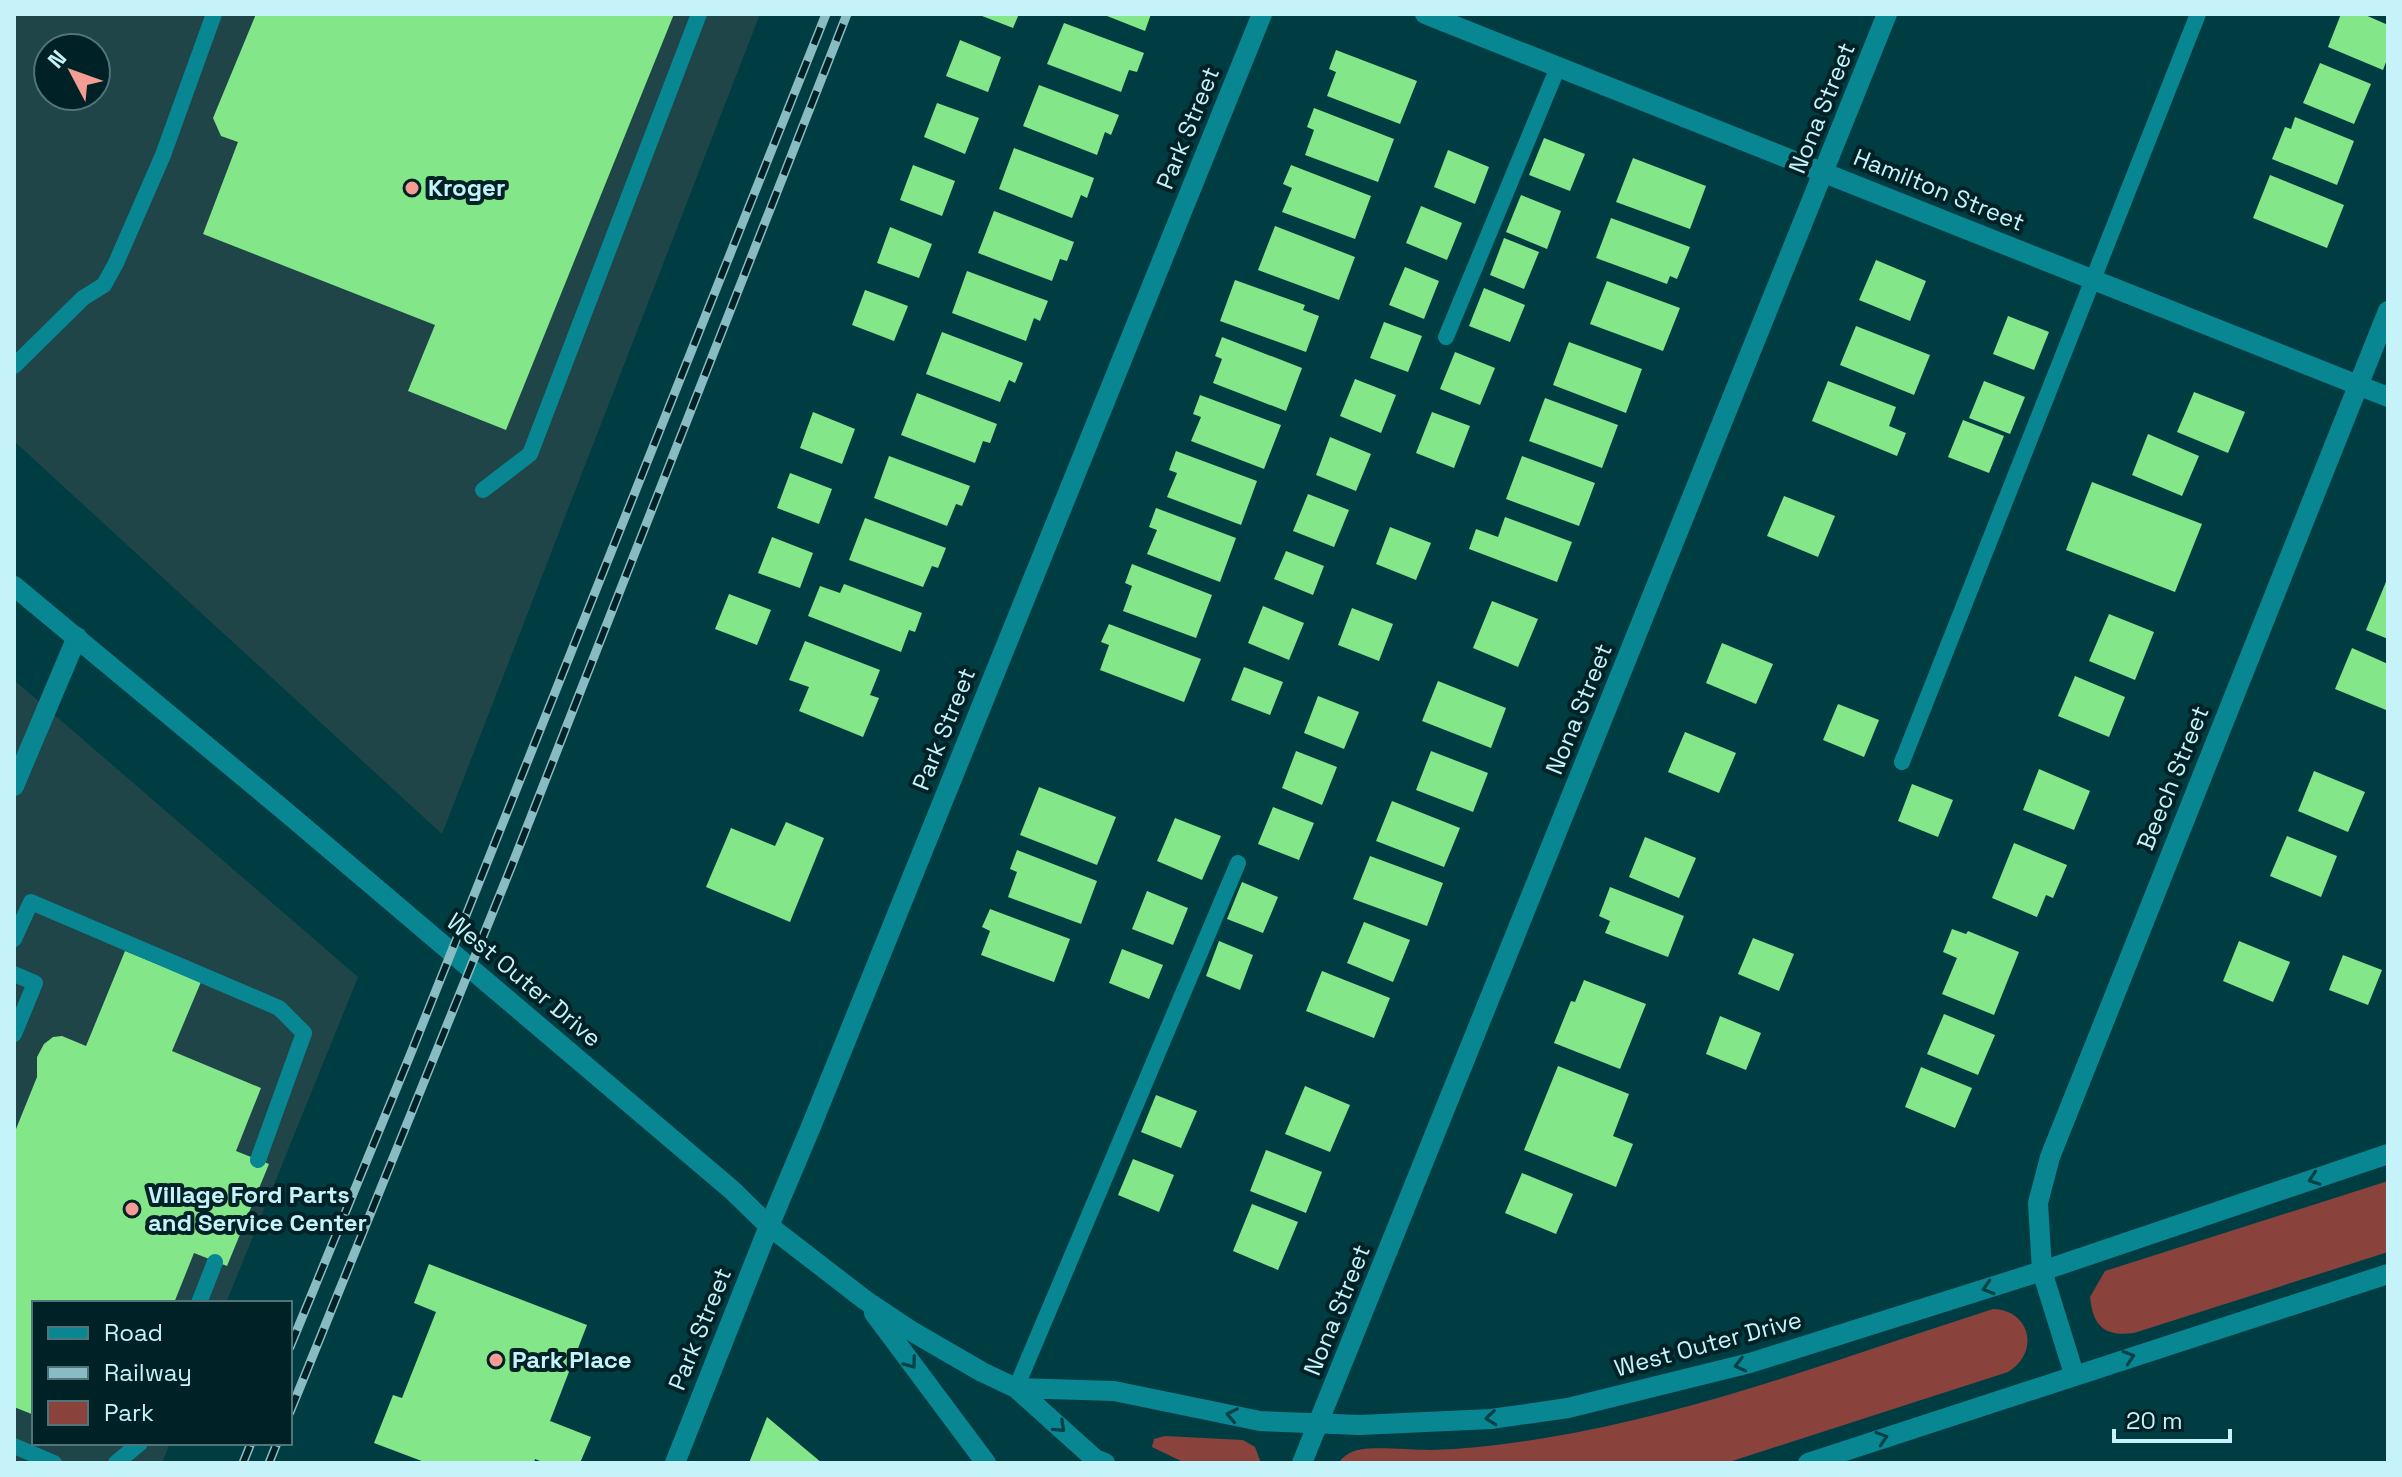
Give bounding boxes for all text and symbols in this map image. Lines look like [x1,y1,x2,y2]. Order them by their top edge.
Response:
north arrow [32,32,112,112]
street label: Nona Street [1781,38,1862,178]
text: N [42,44,72,74]
street label: Park Street [1149,62,1226,194]
street label: Hamilton Street [1849,141,2029,238]
place label: Kroger [428,172,505,203]
marker: Kroger [403,179,421,197]
street label: Nona Street [1538,639,1619,779]
street label: Park Street [905,663,982,795]
street label: Beech Street [2130,701,2216,854]
street label: West Outer Drive [441,906,608,1053]
one-way arrow [2308,1169,2322,1185]
place label: Village Ford Parts and Service Center [148,1179,367,1238]
marker: Village Ford Parts and Service Center [123,1200,141,1218]
street label: Nona Street [1296,1240,1377,1380]
street label: Park Street [661,1263,738,1395]
one-way arrow [1981,1279,1995,1295]
legend [32,1301,292,1445]
street label: West Outer Drive [1611,1304,1805,1383]
text: Road [104,1317,163,1348]
place label: Park Place [512,1344,632,1375]
one-way arrow [2121,1350,2135,1366]
marker: Park Place [487,1351,505,1369]
one-way arrow [902,1354,916,1368]
one-way arrow [1733,1356,1747,1373]
text: Railway [104,1357,192,1388]
scale bar [2114,1393,2230,1443]
text: Park [104,1397,154,1428]
text: 20 m [2126,1405,2183,1436]
one-way arrow [1225,1408,1239,1425]
one-way arrow [1484,1410,1497,1427]
one-way arrow [1050,1418,1065,1432]
one-way arrow [1874,1432,1888,1448]

